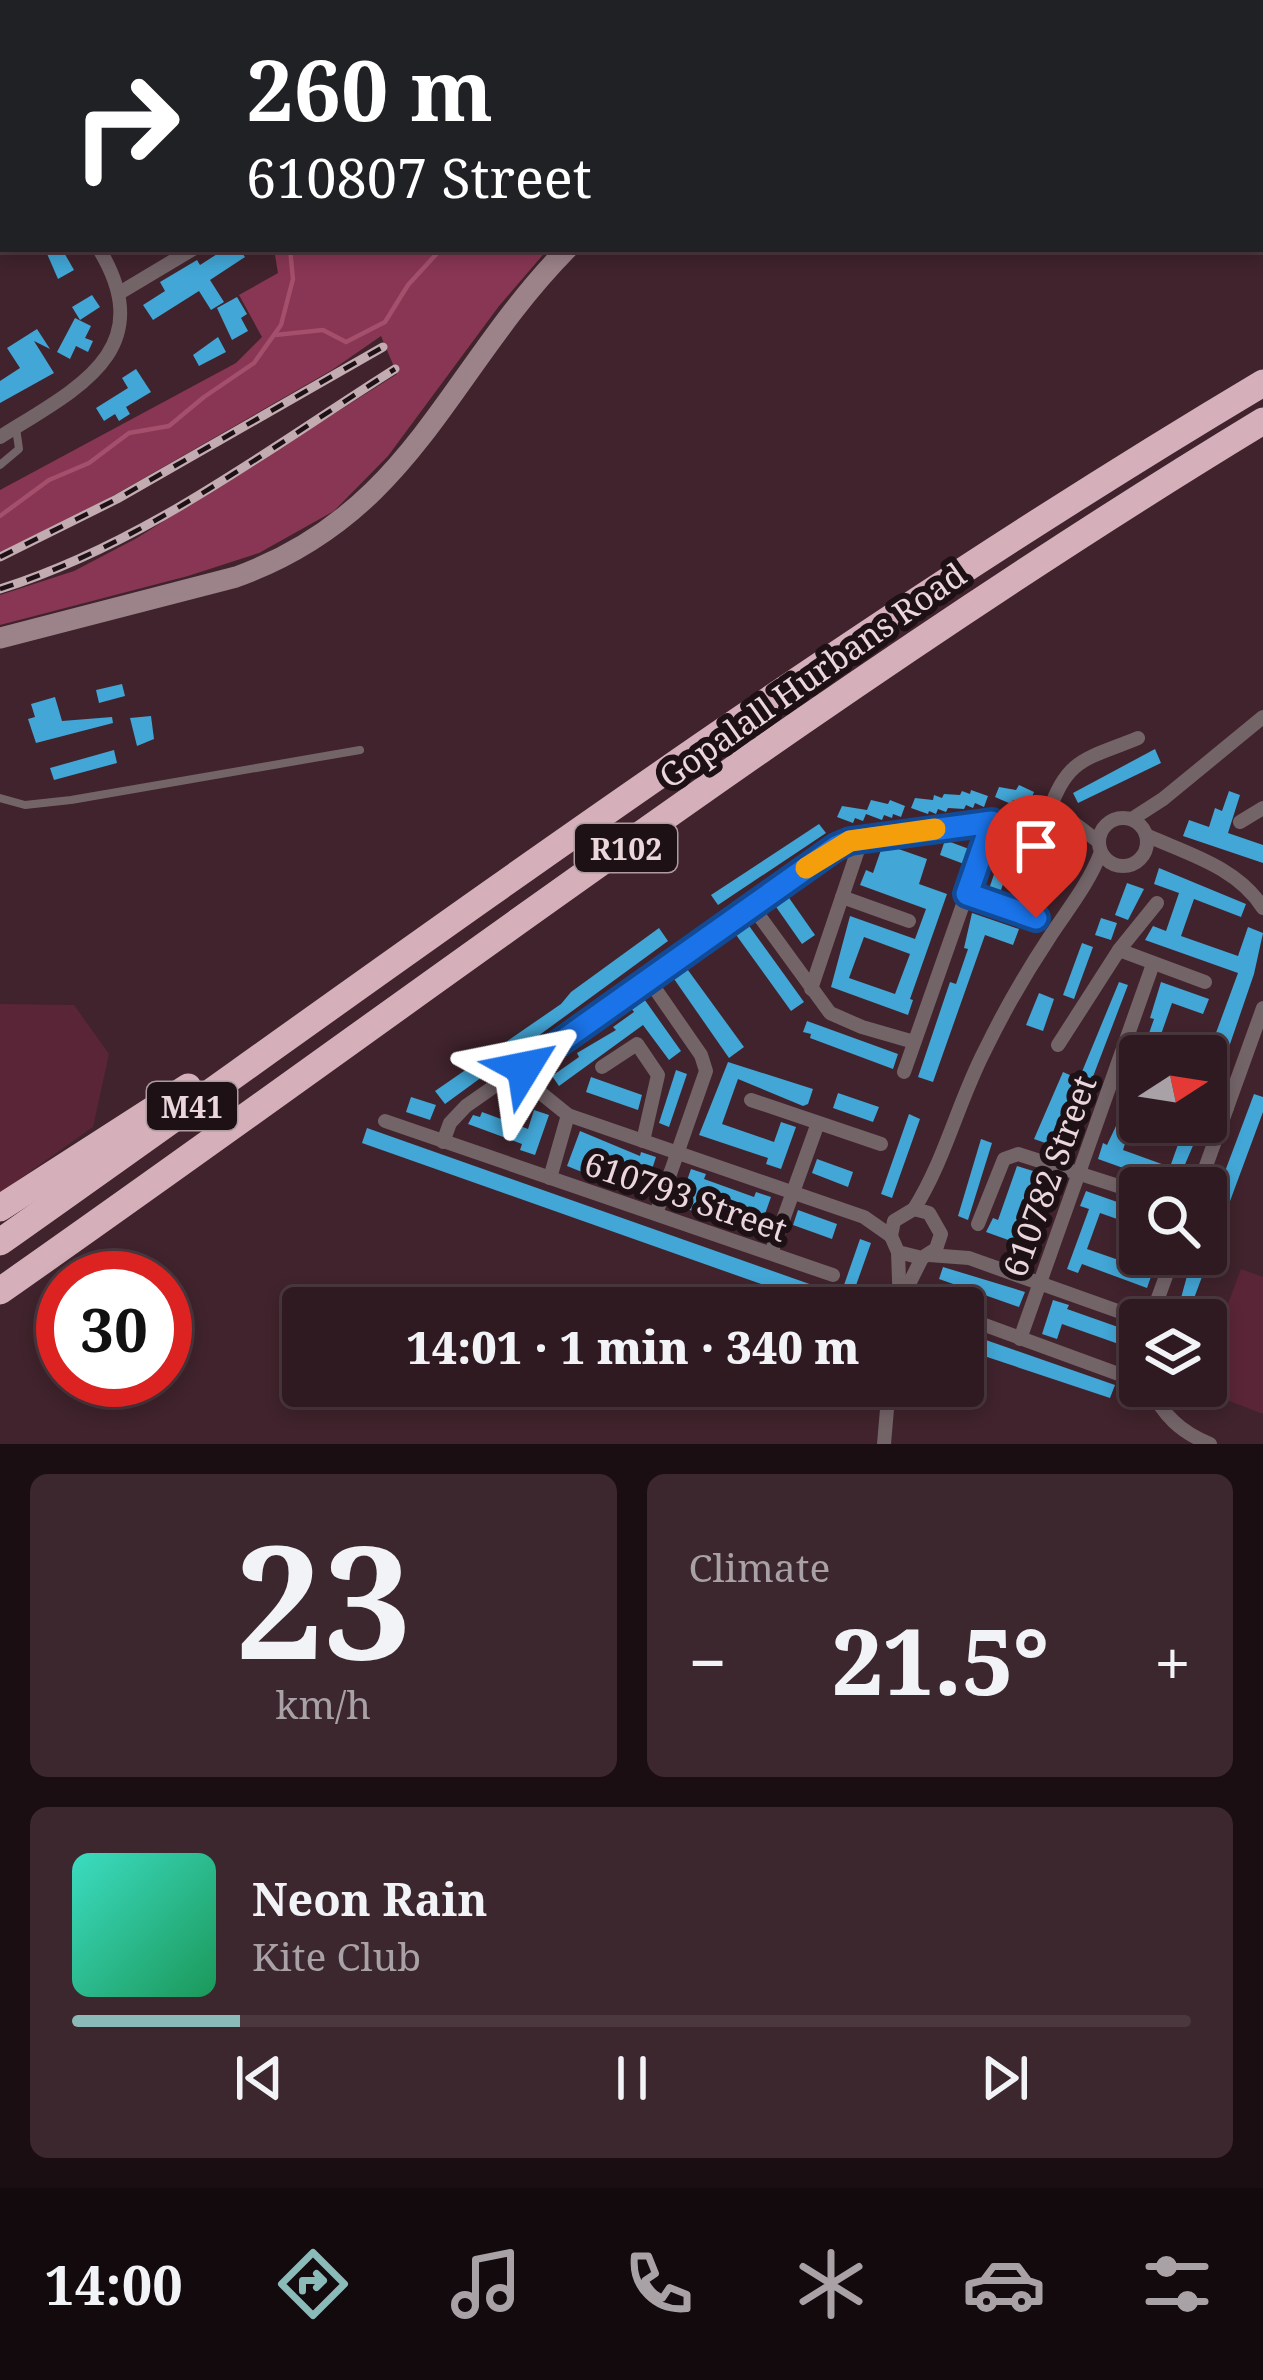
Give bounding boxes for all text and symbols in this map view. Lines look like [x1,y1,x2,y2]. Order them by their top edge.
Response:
text: 260 m [246,31,493,146]
icon: right [48,48,204,204]
text: 610807 Street [246,140,592,214]
street label: Gopalall Hurbans Road [650,552,974,798]
pin [985,795,1087,918]
icon: arrive [1003,813,1069,879]
road number: R102 [575,824,677,872]
position arrow [461,1005,587,1131]
north arrow [1119,1035,1227,1143]
map controls [1119,1035,1227,1407]
street label: 610782 Street [992,1069,1106,1283]
road number: M41 [147,1082,237,1130]
street label: 610793 Street [579,1140,793,1252]
button: search [1119,1167,1227,1275]
speed limit sign: 30 [36,1251,192,1407]
button: layers [1119,1299,1227,1407]
text: 14:01 · 1 min · 340 m [406,1316,860,1377]
text: 23 [235,1492,411,1705]
text: Climate [689,1540,830,1593]
text: 21.5° [832,1599,1049,1721]
text: − [689,1616,727,1706]
text: + [1154,1616,1191,1706]
text: km/h [275,1677,371,1730]
text: Neon Rain [252,1868,487,1929]
text: Kite Club [252,1929,421,1982]
icon: previous [226,2045,292,2111]
icon: pause [599,2045,665,2111]
icon: next [972,2045,1038,2111]
icon: directions [271,2242,355,2326]
icon: music [444,2242,528,2326]
icon: phone [617,2242,701,2326]
icon: climate [789,2242,873,2326]
icon: car [962,2242,1046,2326]
icon: filters [1135,2242,1219,2326]
text: 14:00 [44,2247,183,2321]

